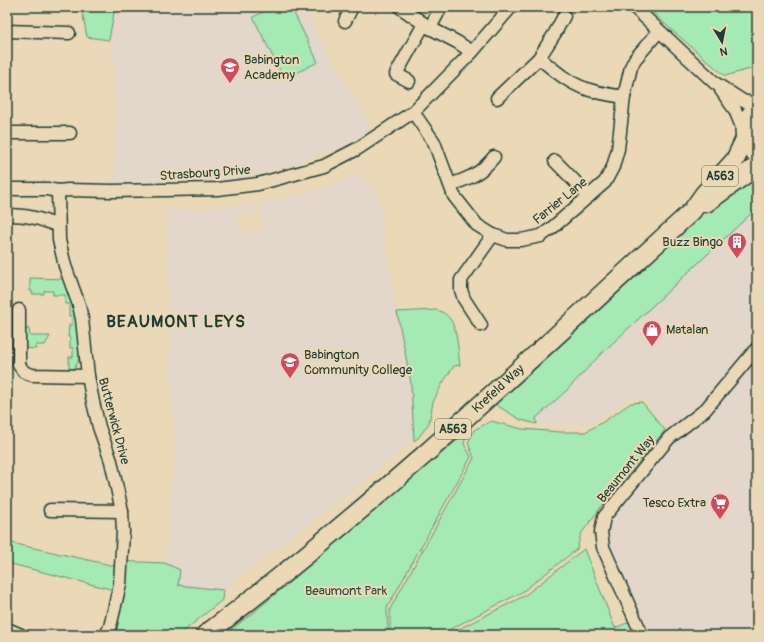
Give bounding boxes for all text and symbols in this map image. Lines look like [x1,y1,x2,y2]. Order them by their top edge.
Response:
north arrow [702,22,742,62]
text: N [718,44,728,59]
place label: Babington Academy [244,52,299,83]
school or university icon: Babington Academy [219,56,241,84]
street label: Strasbourg Drive [159,162,252,184]
road number: A563 [702,166,738,186]
street label: Farrier Lane [530,174,591,228]
building icon: Buzz Bingo [726,231,748,259]
place label: Buzz Bingo [662,234,723,250]
district label: BEAUMONT LEYS [106,311,246,332]
shop icon: Matalan [641,319,663,347]
place label: Matalan [666,322,708,338]
place label: Babington Community College [304,347,413,378]
school or university icon: Babington Community College [279,351,301,379]
street label: Krefeld Way [469,361,528,416]
street label: Butterwick Drive [95,376,133,467]
road number: A563 [435,419,471,439]
street label: Beaumont Way [594,432,658,506]
supermarket icon: Tesco Extra [709,492,731,520]
place label: Tesco Extra [642,495,706,511]
park label: Beaumont Park [305,583,388,599]

